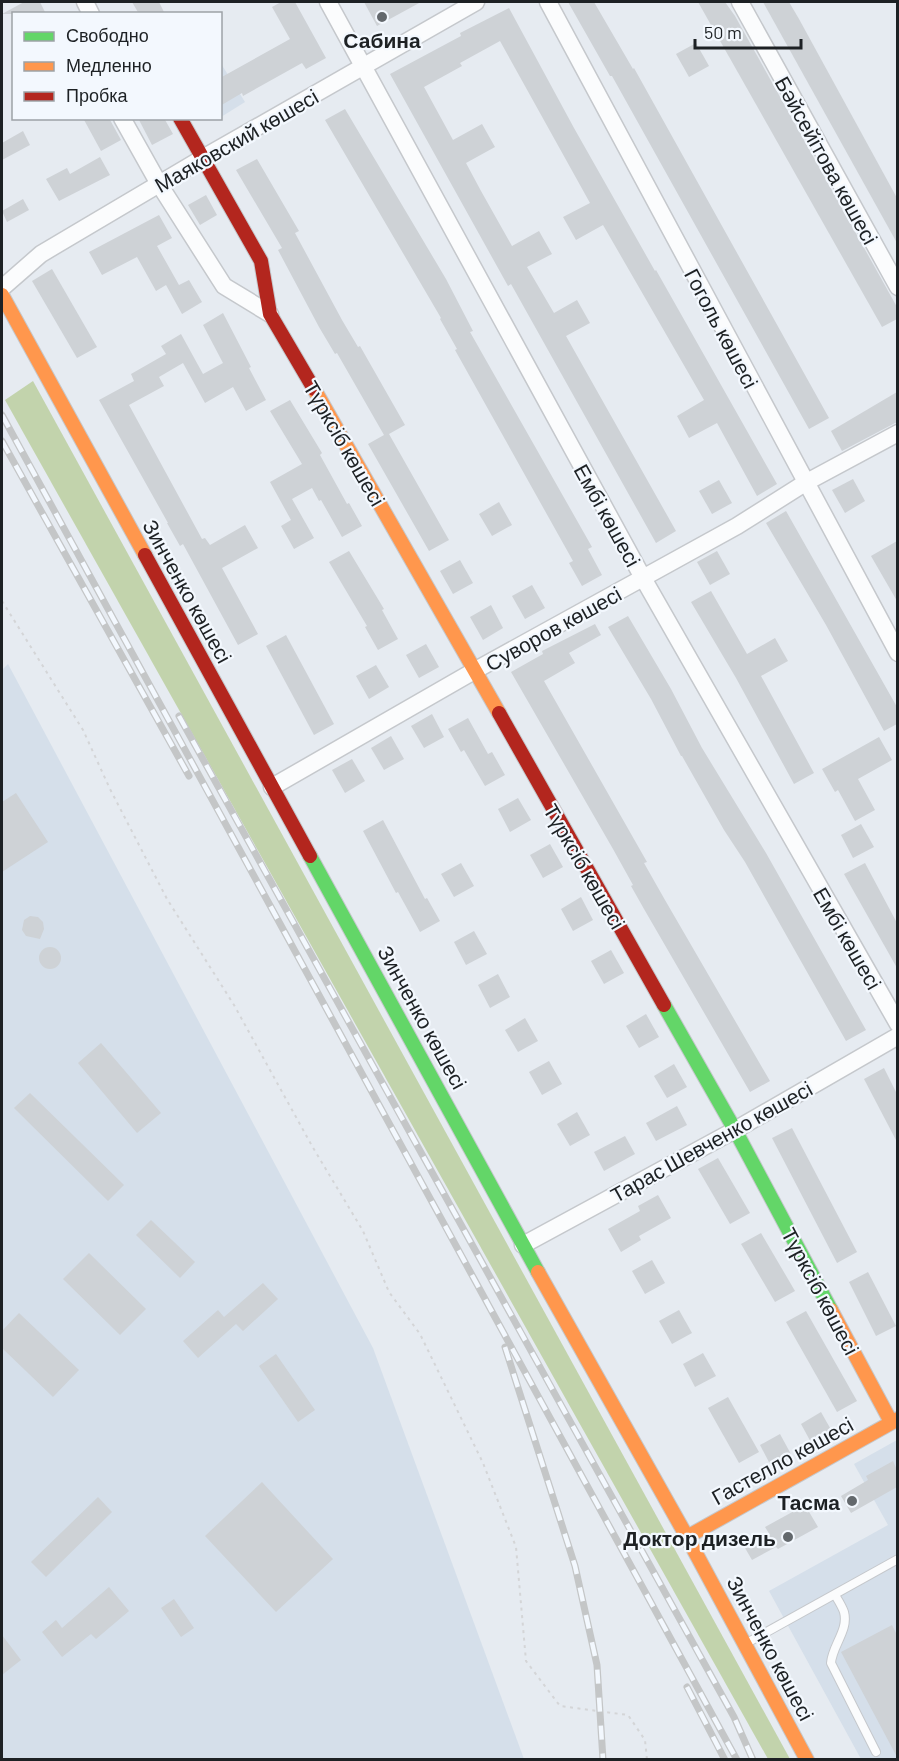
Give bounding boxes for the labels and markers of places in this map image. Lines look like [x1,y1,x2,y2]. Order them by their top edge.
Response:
marker: Сабина [375,10,389,24]
place label: Сабина [343,27,421,52]
place label: Тасма [777,1489,840,1514]
marker: Тасма [845,1494,859,1508]
place label: Доктор дизель [623,1525,776,1550]
marker: Доктор дизель [781,1530,795,1544]

